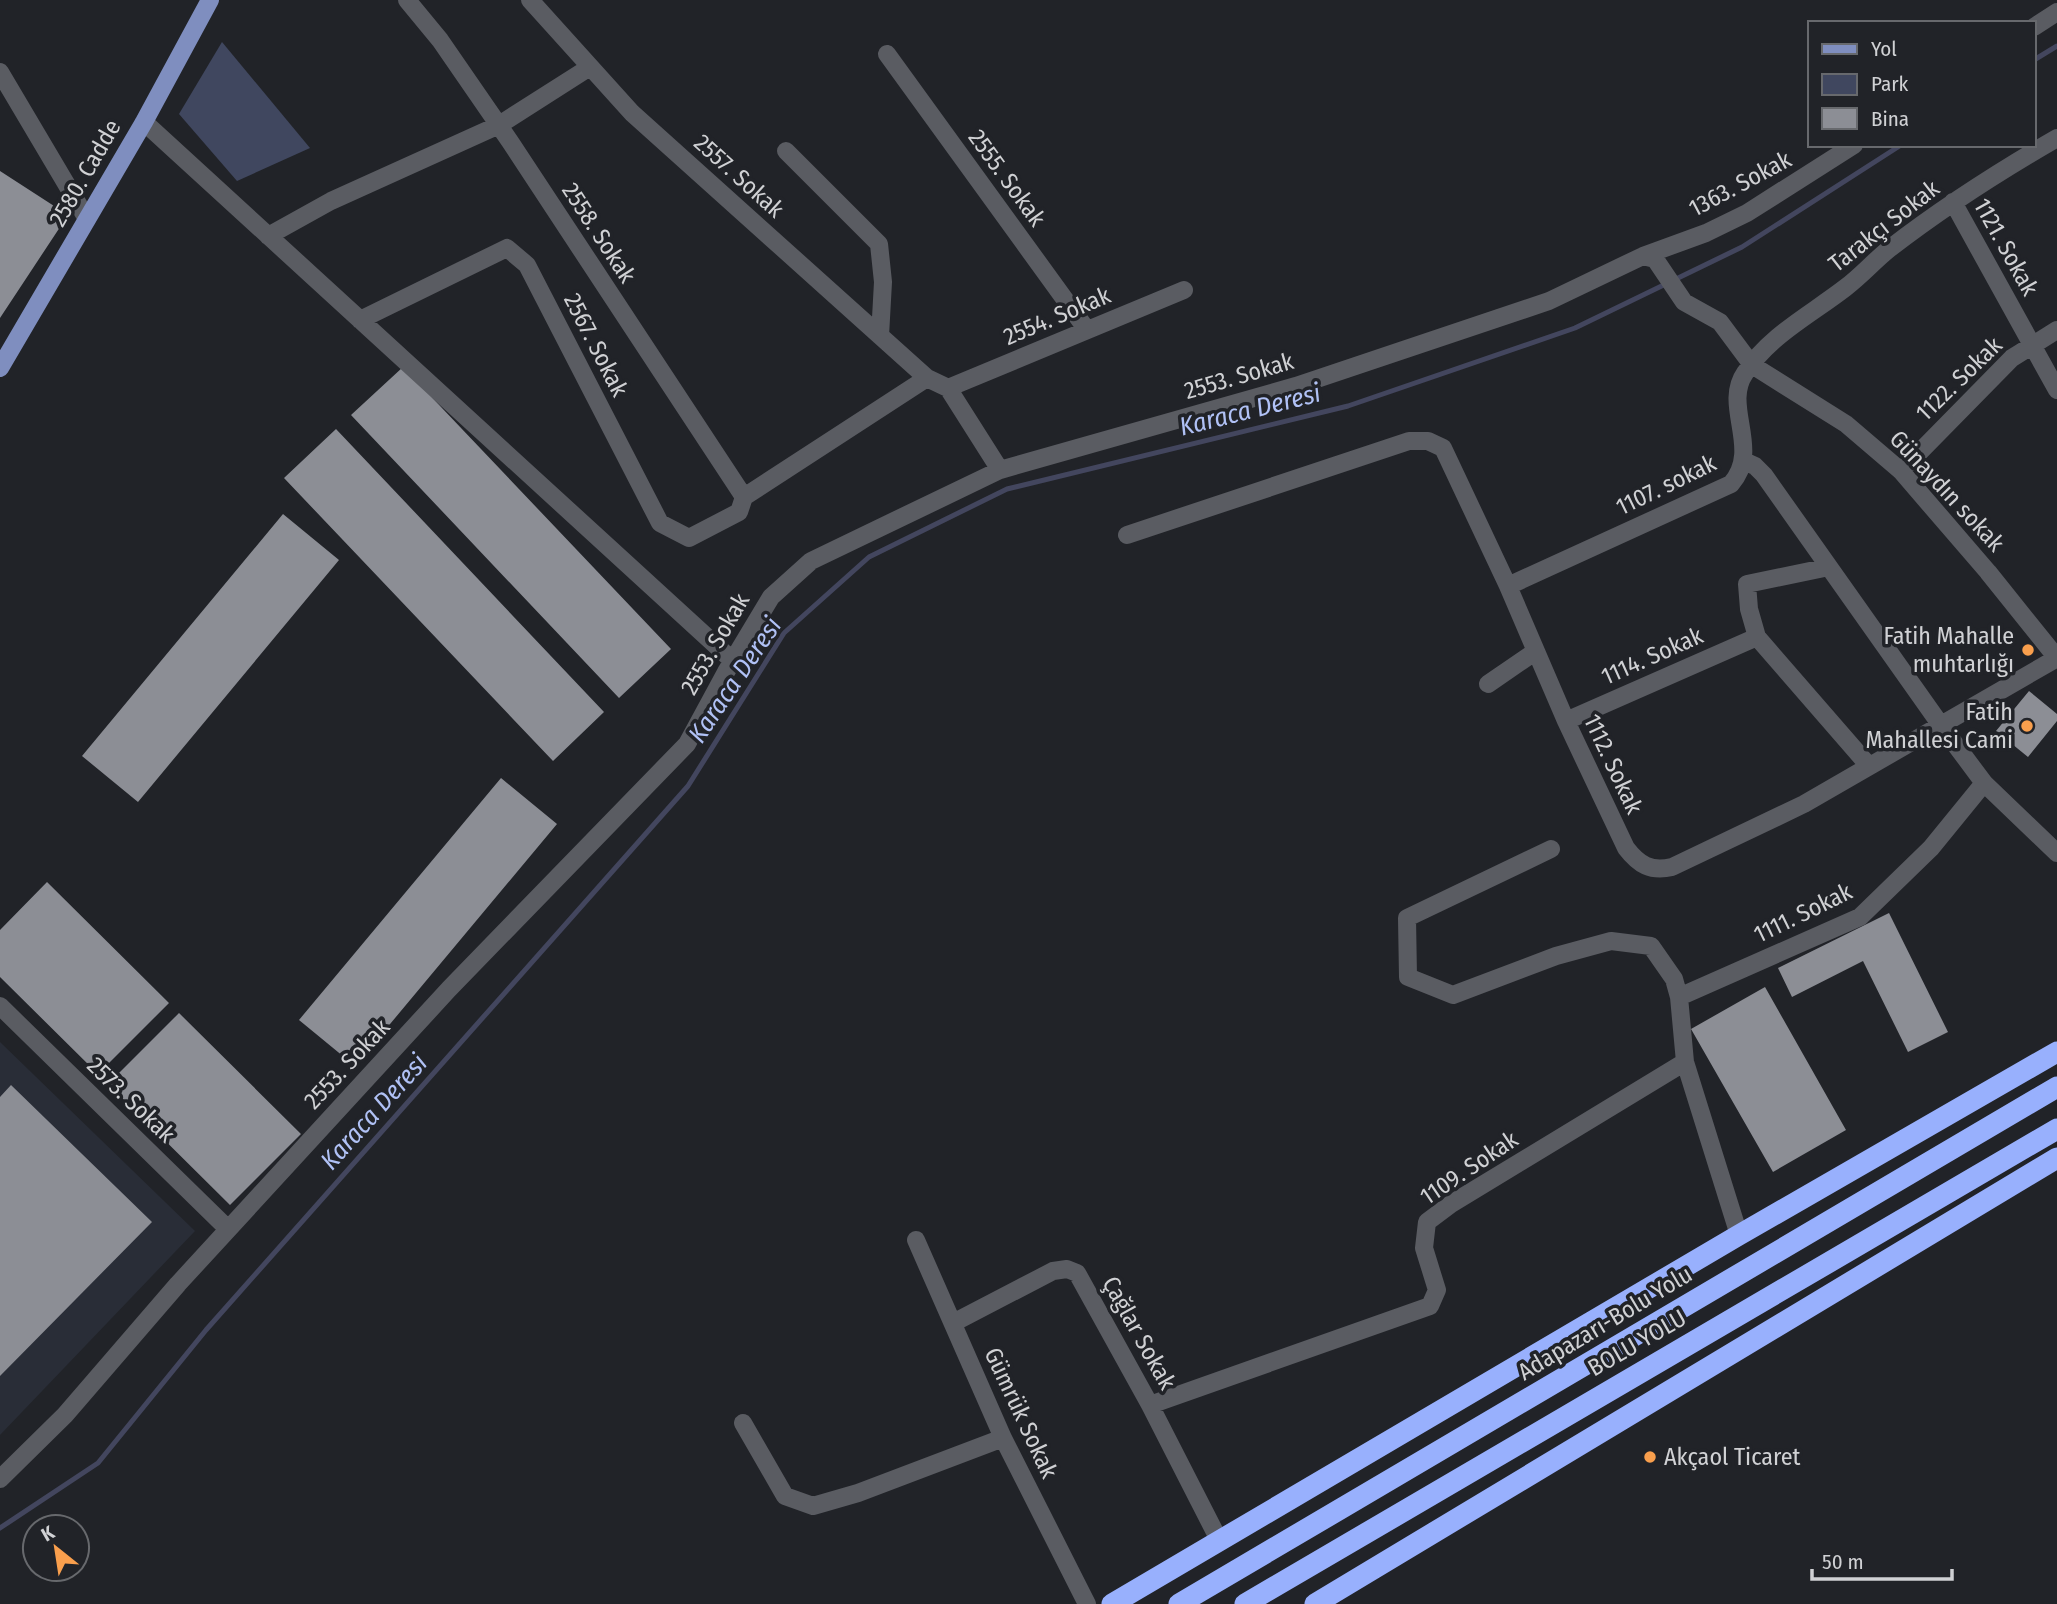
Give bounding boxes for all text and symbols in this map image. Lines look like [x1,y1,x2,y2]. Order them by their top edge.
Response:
legend [1808,21,2036,147]
text: Yol [1871,36,1897,62]
text: Park [1871,71,1909,97]
text: Bina [1871,106,1909,132]
street label: 2580. Cadde [43,115,127,231]
street label: 2555. Sokak [963,124,1052,232]
street label: 2557. Sokak [688,129,790,224]
street label: 1363. Sokak [1684,145,1797,223]
street label: Tarakçı Sokak [1823,174,1945,278]
street label: 2558. Sokak [556,178,642,289]
street label: 1121. Sokak [1968,193,2045,301]
street label: 2554. Sokak [999,281,1115,351]
street label: 2567. Sokak [558,289,634,402]
street label: 1122. Sokak [1910,331,2008,427]
street label: 2553. Sokak [1181,347,1298,405]
water label: Karaca Deresi [1176,377,1324,443]
street label: Günaydın sokak [1884,425,2011,558]
street label: 1107. sokak [1612,448,1721,521]
street label: 2553. Sokak [675,588,756,700]
water label: Karaca Deresi [682,611,789,749]
street label: 1114. Sokak [1597,621,1708,691]
place label: Fatih Mahalle muhtarlığı [1884,622,2014,678]
marker: Fatih Mahalle muhtarlığı [2020,642,2036,658]
place label: Fatih Mahallesi Cami [1865,698,2013,754]
street label: 1112. Sokak [1578,710,1649,819]
marker: Fatih Mahallesi Cami [2019,718,2035,734]
street label: 1111. Sokak [1749,877,1857,949]
street label: 2553. Sokak [299,1013,396,1115]
water label: Karaca Deresi [314,1048,434,1176]
street label: 2573. Sokak [82,1052,181,1149]
street label: 1109. Sokak [1415,1125,1524,1211]
street label: Adapazarı-Bolu Yolu [1513,1260,1697,1386]
street label: Çağlar Sokak [1096,1272,1182,1395]
street label: BOLU YOLU [1583,1304,1691,1382]
street label: Gümrük Sokak [979,1343,1064,1483]
place label: Akçaol Ticaret [1664,1443,1800,1471]
marker: Akçaol Ticaret [1642,1449,1658,1465]
north arrow [21,1513,91,1583]
text: K [37,1521,59,1546]
scale bar [1812,1538,1952,1582]
text: 50 m [1822,1549,1864,1575]

